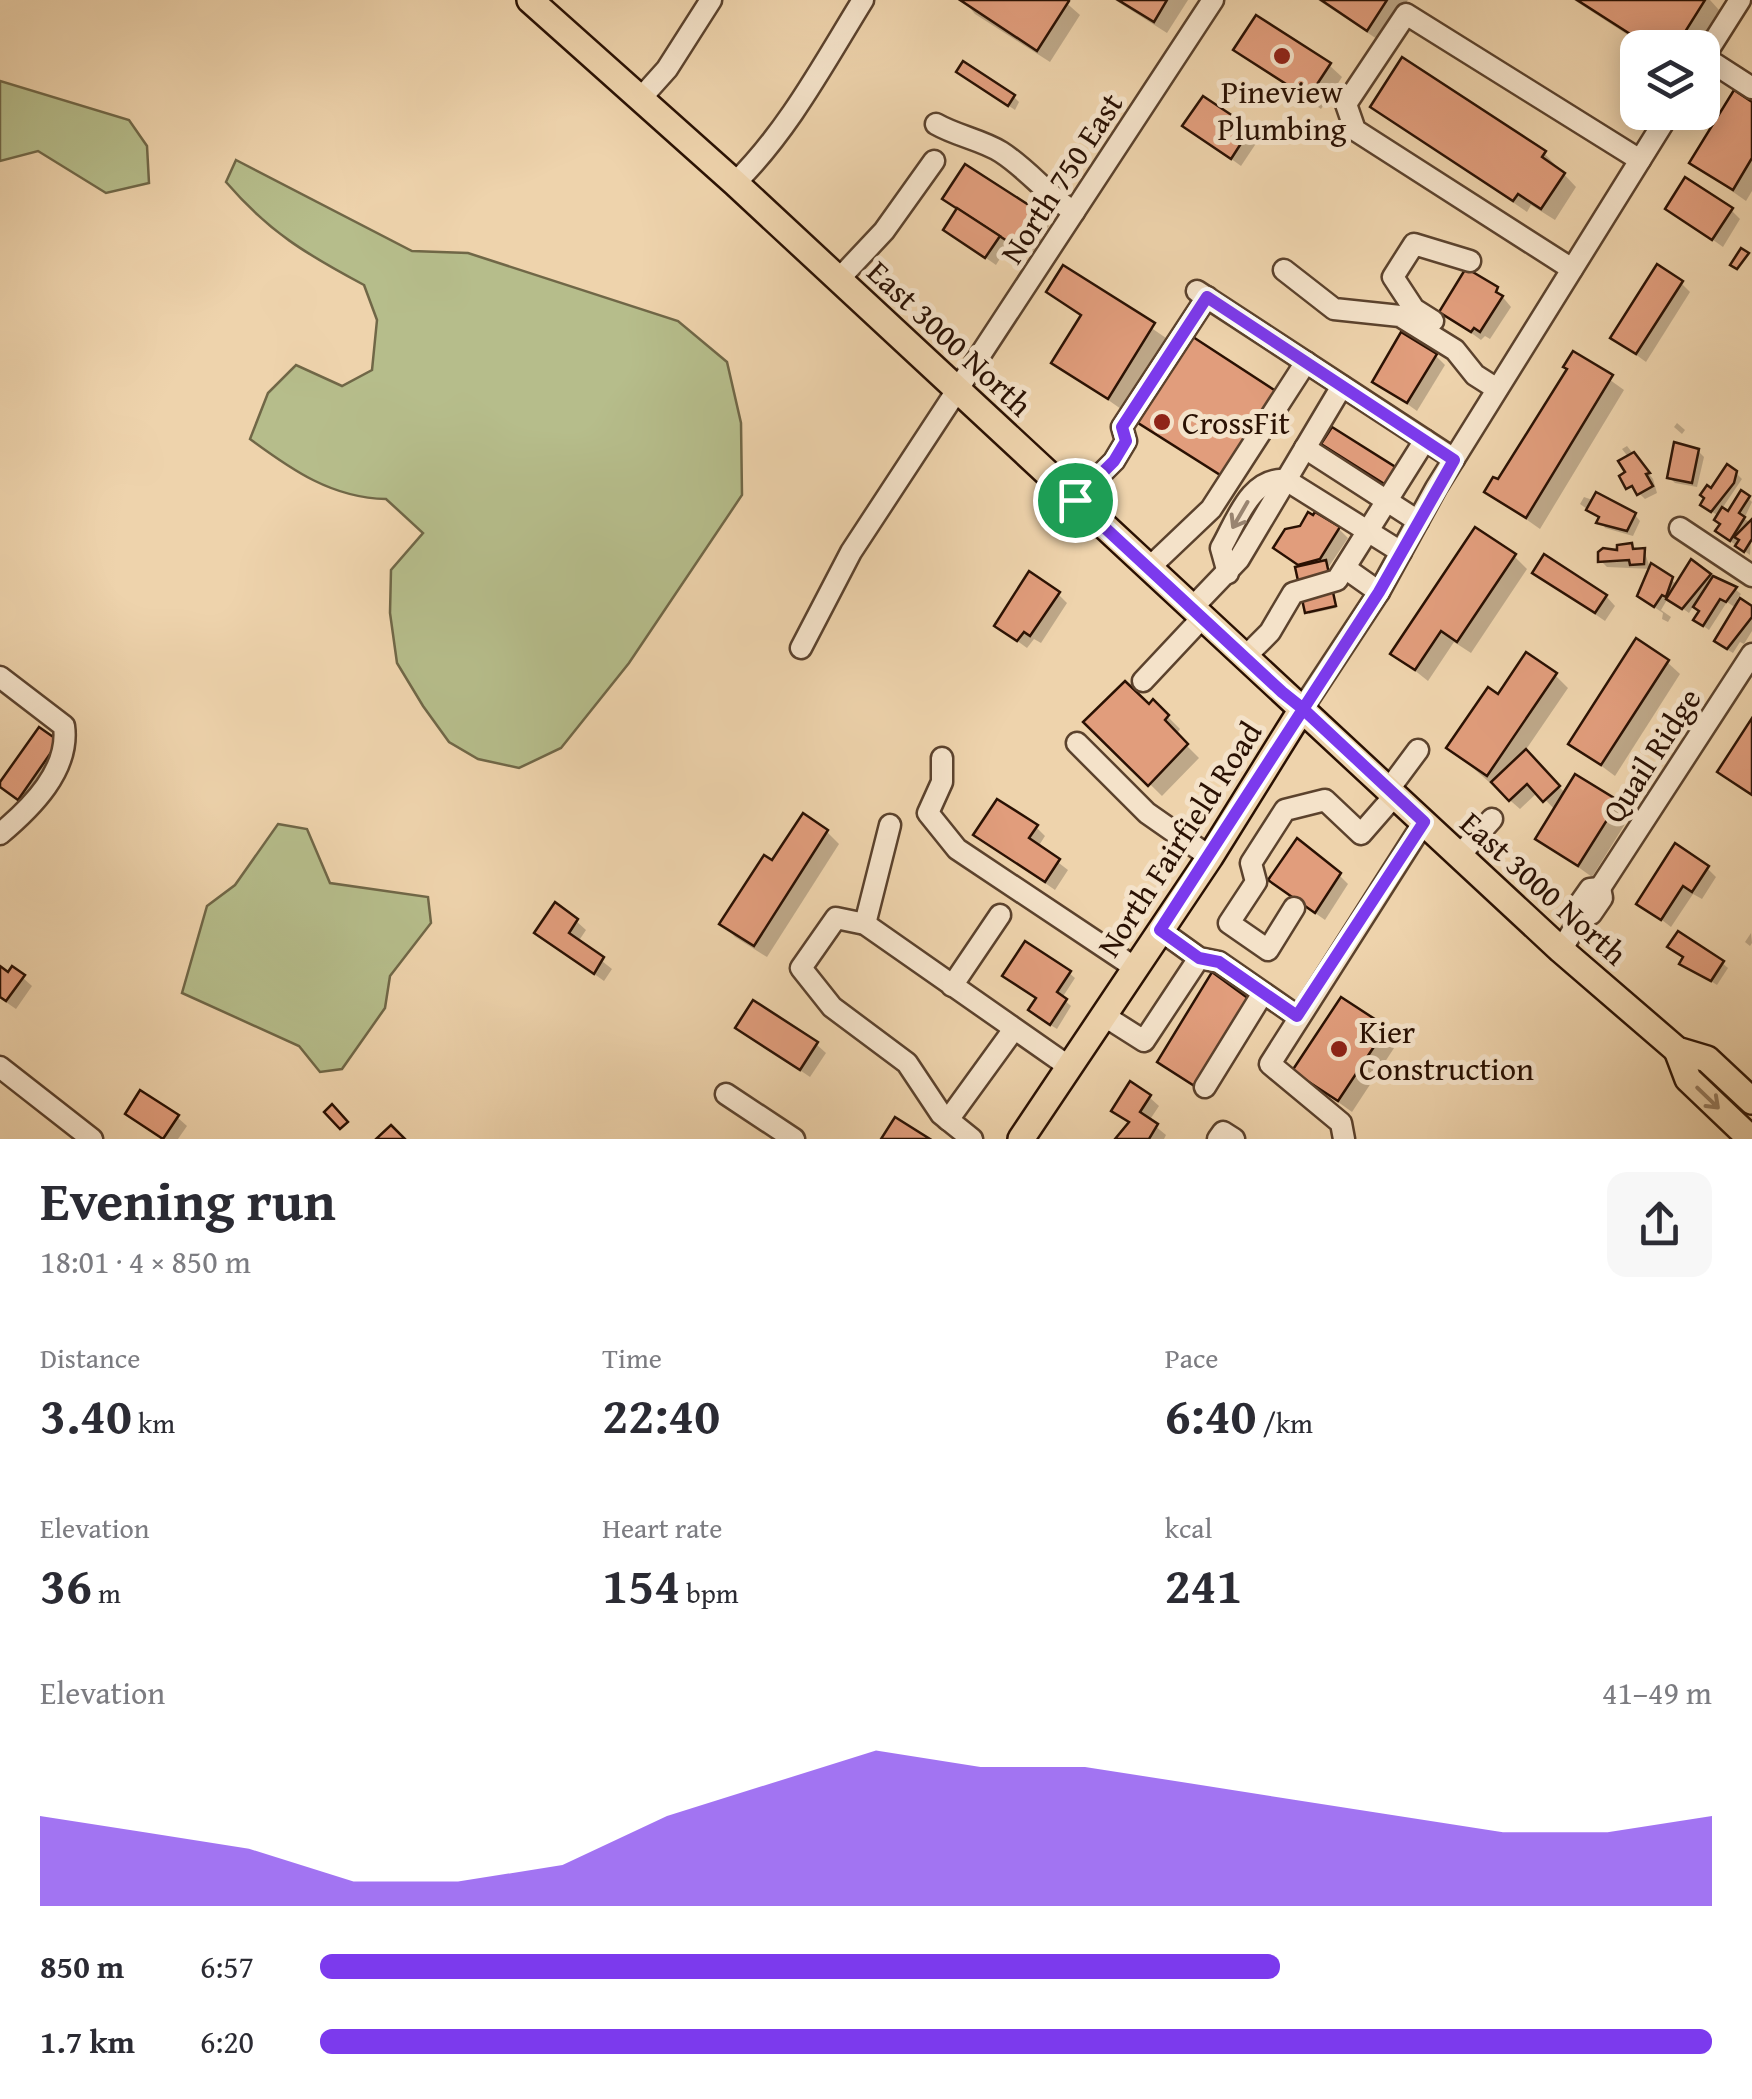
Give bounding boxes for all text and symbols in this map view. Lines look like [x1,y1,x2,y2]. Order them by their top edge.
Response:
map controls [1620,30,1720,130]
button: layers [1620,30,1720,130]
marker: Pineview Plumbing [1271,45,1293,67]
place label: Pineview Plumbing [1217,68,1347,152]
street label: North 750 East [988,83,1134,273]
street label: East 3000 North [857,249,1043,427]
place label: CrossFit [1182,399,1290,446]
marker: CrossFit [1151,411,1173,433]
pin [1033,458,1118,543]
icon: arrive [1048,473,1103,528]
one-way arrow [1230,500,1250,529]
street label: Quail Ridge [1590,678,1712,832]
street label: North Fairfield Road [1085,712,1273,966]
street label: East 3000 North [1450,800,1638,976]
place label: Kier Construction [1359,1008,1534,1092]
marker: Kier Construction [1328,1038,1350,1060]
one-way arrow [1696,1086,1720,1110]
text: Evening run [40,1160,336,1240]
button: share [1607,1172,1712,1277]
text: 18:01 · 4 × 850 m [40,1238,251,1285]
text: Distance [40,1337,140,1378]
text: Time [602,1337,662,1378]
text: Pace [1165,1337,1219,1378]
text: 3.40 [40,1378,132,1451]
text: 22:40 [602,1378,720,1451]
text: 6:40 [1165,1378,1257,1451]
text: km [132,1402,175,1443]
text: /km [1257,1402,1313,1443]
text: Elevation [40,1507,150,1548]
text: Heart rate [602,1507,722,1548]
text: kcal [1165,1507,1212,1548]
text: 36 [40,1548,92,1621]
text: 154 [602,1548,680,1621]
text: 241 [1165,1548,1242,1621]
text: m [92,1572,121,1613]
text: bpm [680,1572,739,1613]
text: Elevation [40,1669,165,1716]
text: 41–49 m [1602,1669,1712,1716]
text: 850 m [40,1943,124,1990]
text: 6:57 [200,1943,254,1990]
text: 1.7 km [40,2018,135,2065]
text: 6:20 [200,2018,254,2065]

